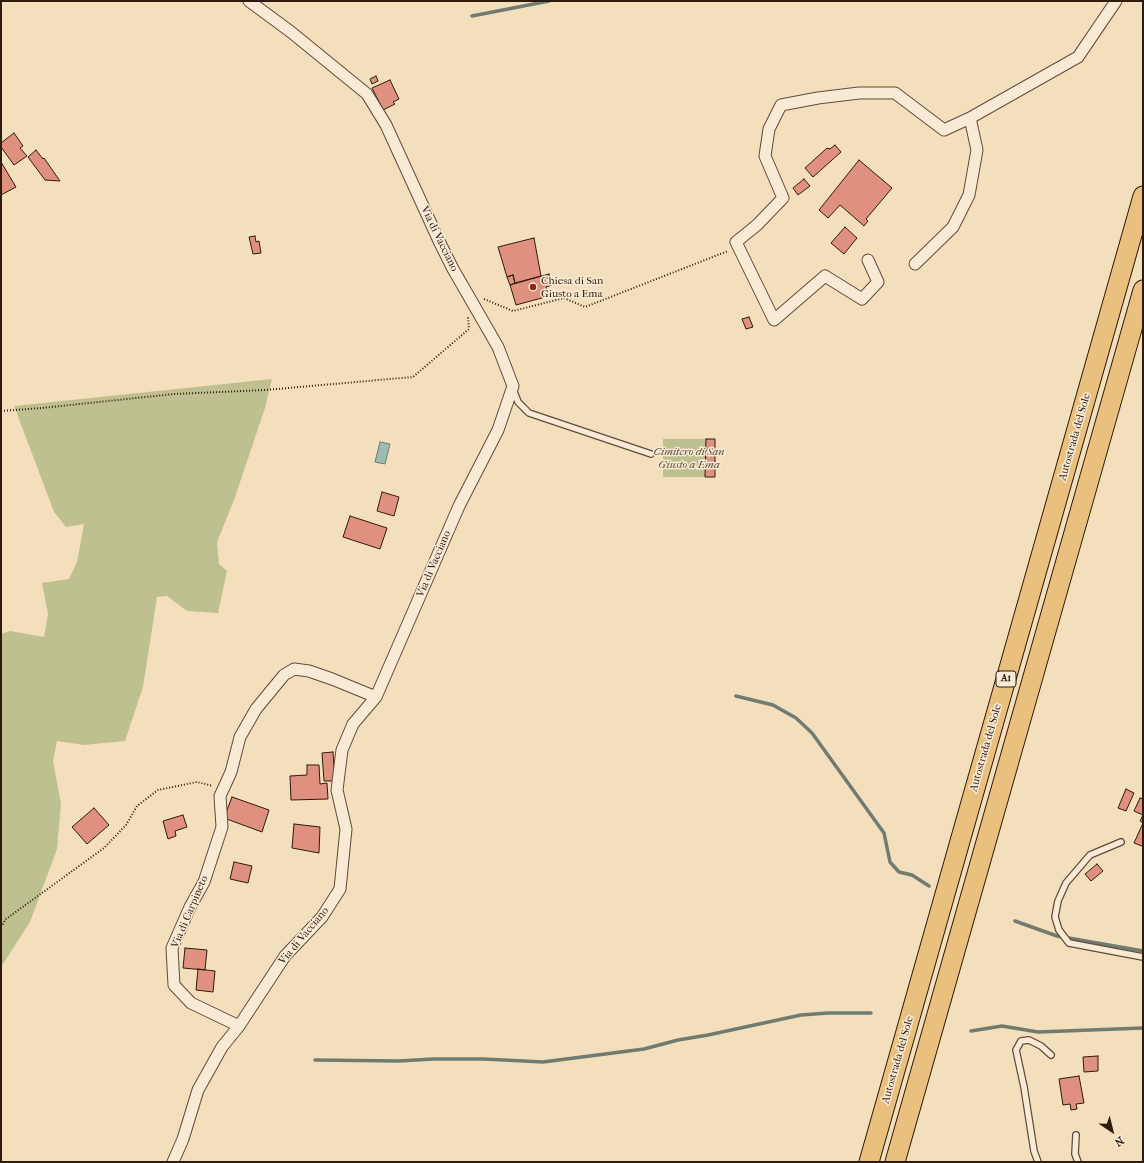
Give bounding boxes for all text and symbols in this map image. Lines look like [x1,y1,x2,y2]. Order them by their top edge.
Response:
street label: Via di Vacciano [418,204,460,274]
place label: Chiesa di San Giusto a Ema [541,274,603,300]
marker: Chiesa di San Giusto a Ema [528,282,538,292]
street label: Autostrada del Sole [1056,392,1094,482]
park label: Cimitero di San Giusto a Ema [654,445,724,471]
street label: Via di Vacciano [414,529,454,599]
road number: A1 [996,671,1016,687]
street label: Autostrada del Sole [967,703,1005,793]
street label: Via di Carpineto [169,874,211,950]
street label: Via di Vacciano [276,905,332,967]
street label: Autostrada del Sole [879,1015,917,1105]
north arrow [1092,1111,1132,1151]
text: N [1112,1134,1126,1149]

